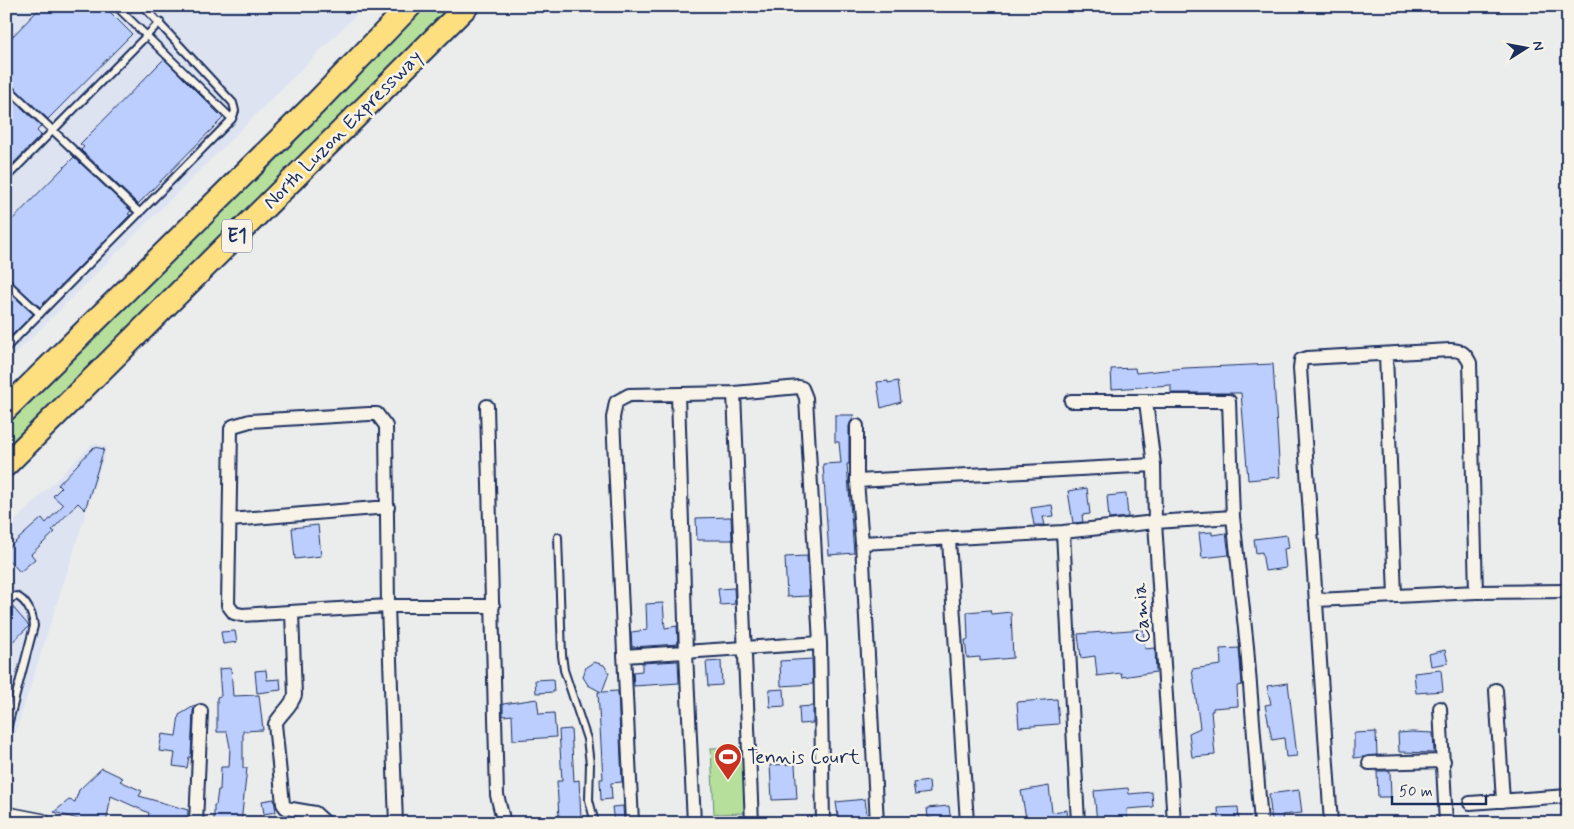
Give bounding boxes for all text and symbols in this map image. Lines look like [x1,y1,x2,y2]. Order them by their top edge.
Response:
north arrow [1502,22,1552,72]
text: N [1528,39,1548,52]
street label: North Luzon Expressway [257,44,429,216]
road number: E1 [222,220,252,252]
street label: Camia [1126,581,1158,644]
sports icon: Tennis Court [713,742,743,781]
place label: Tennis Court [747,744,860,771]
scale bar [1392,774,1485,806]
text: 50 m [1399,782,1433,802]

